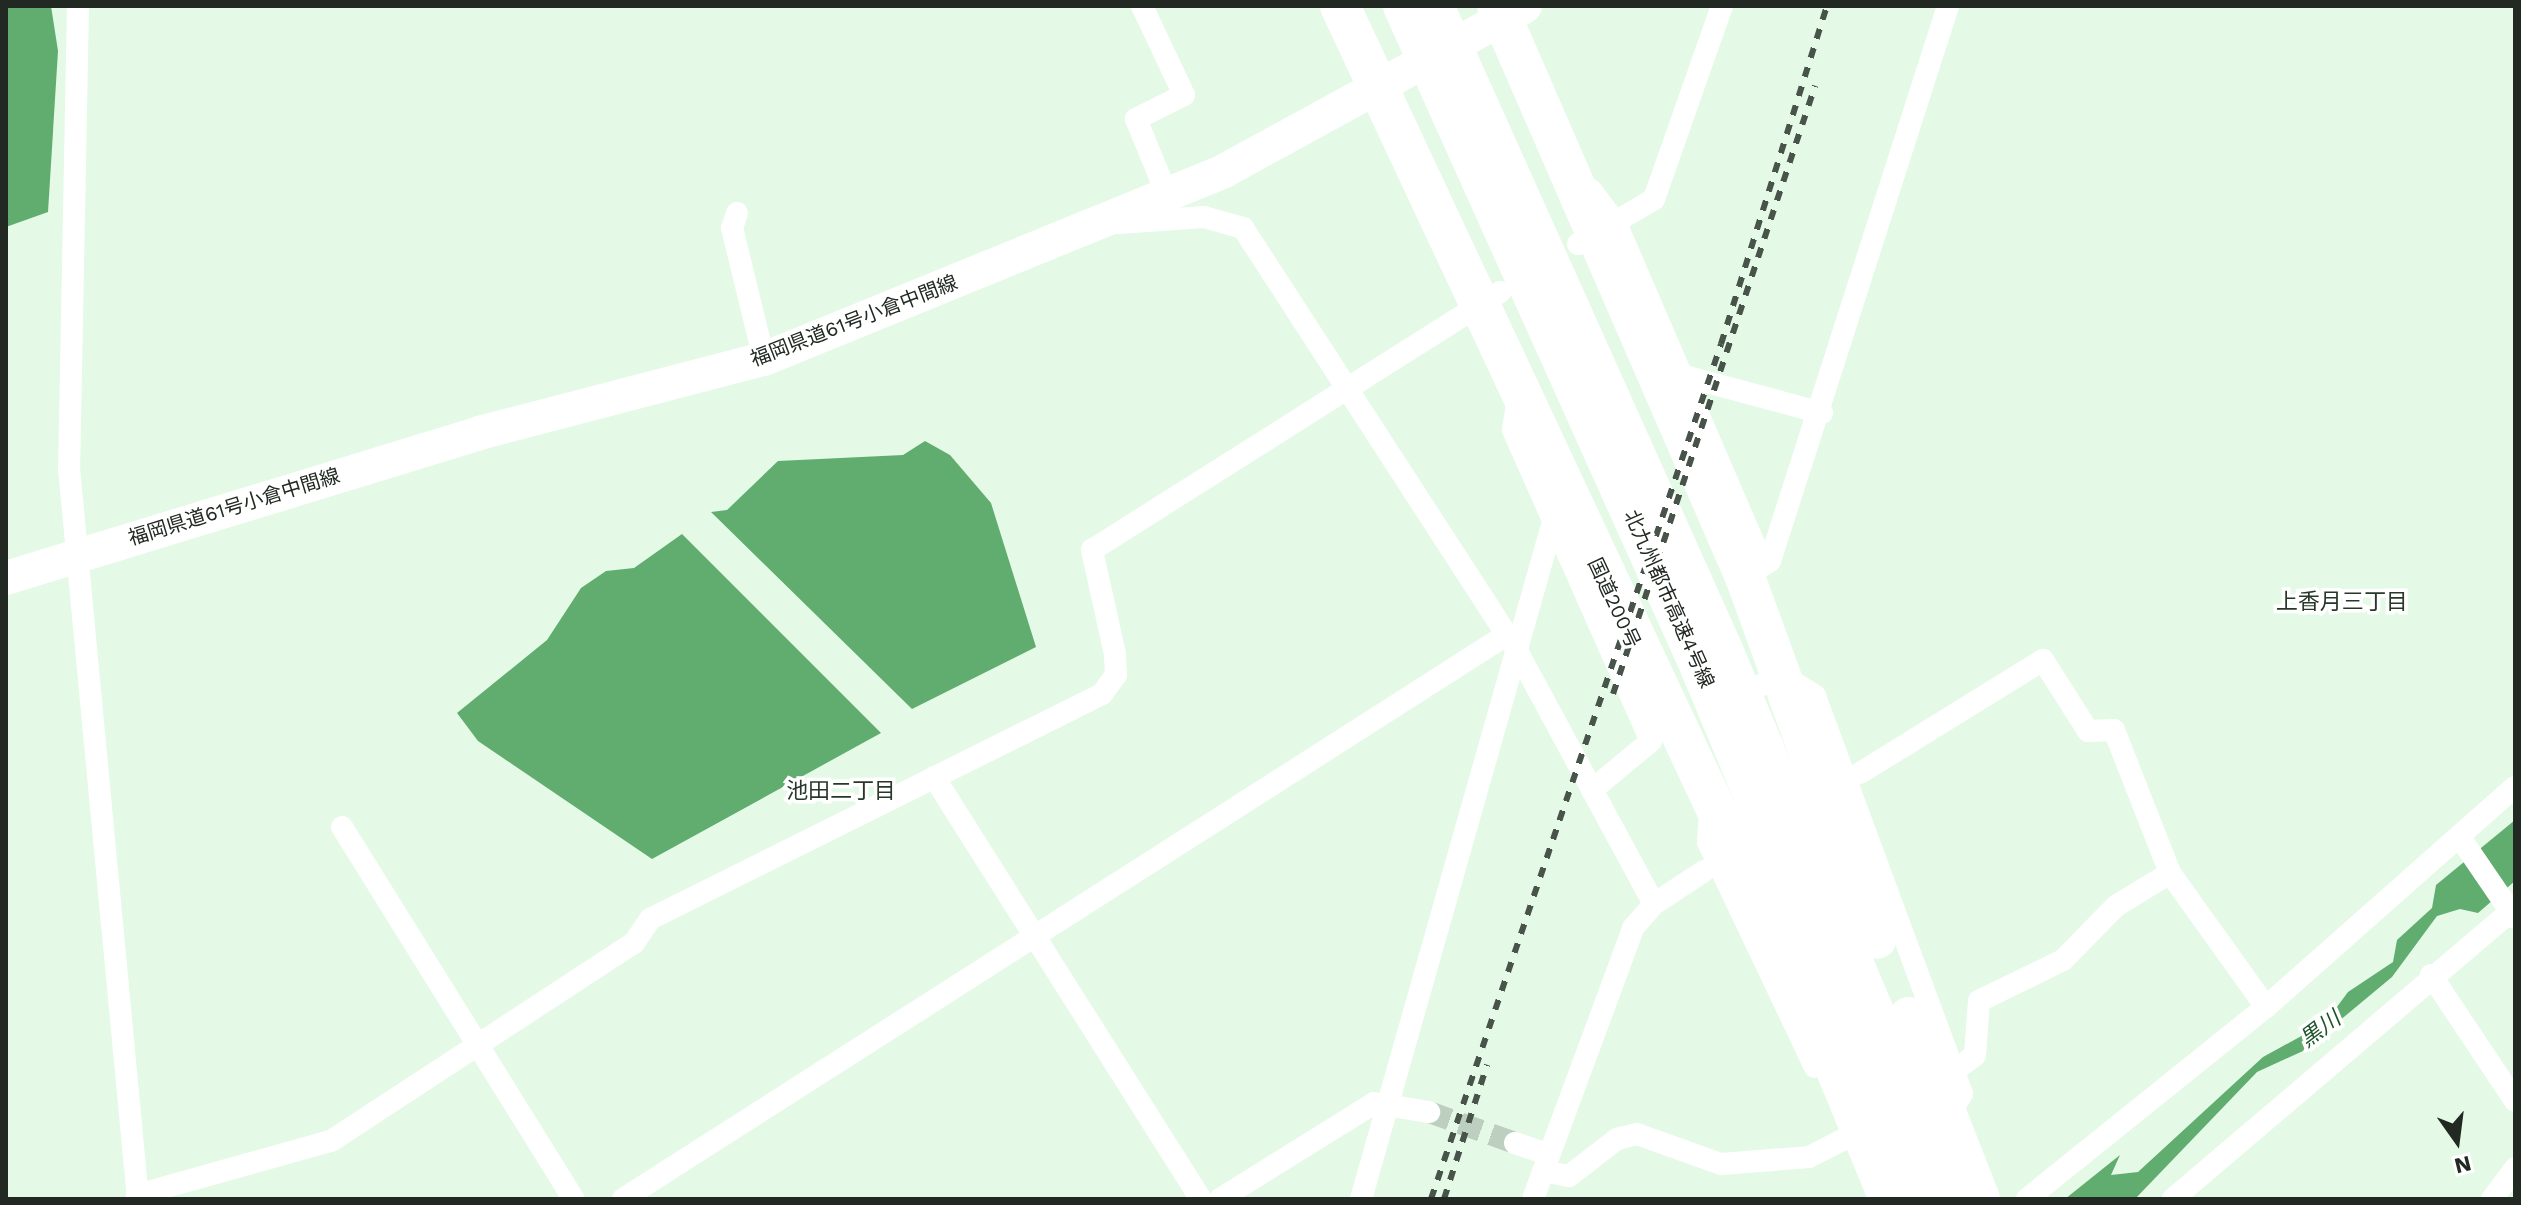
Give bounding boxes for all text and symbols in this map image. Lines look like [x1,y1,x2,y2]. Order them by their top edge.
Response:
street label: 福岡県道61号小倉中間線 [747,270,961,372]
street label: 福岡県道61号小倉中間線 [125,463,343,551]
street label: 北九州都市高速4号線 [1619,506,1719,692]
street label: 国道200号 [1583,554,1645,652]
district label: 上香月三丁目 [2276,589,2408,615]
district label: 池田二丁目 [786,778,896,804]
water label: 黒川 [2294,1005,2346,1053]
north arrow [2417,1101,2497,1181]
text: N [2452,1151,2474,1179]

